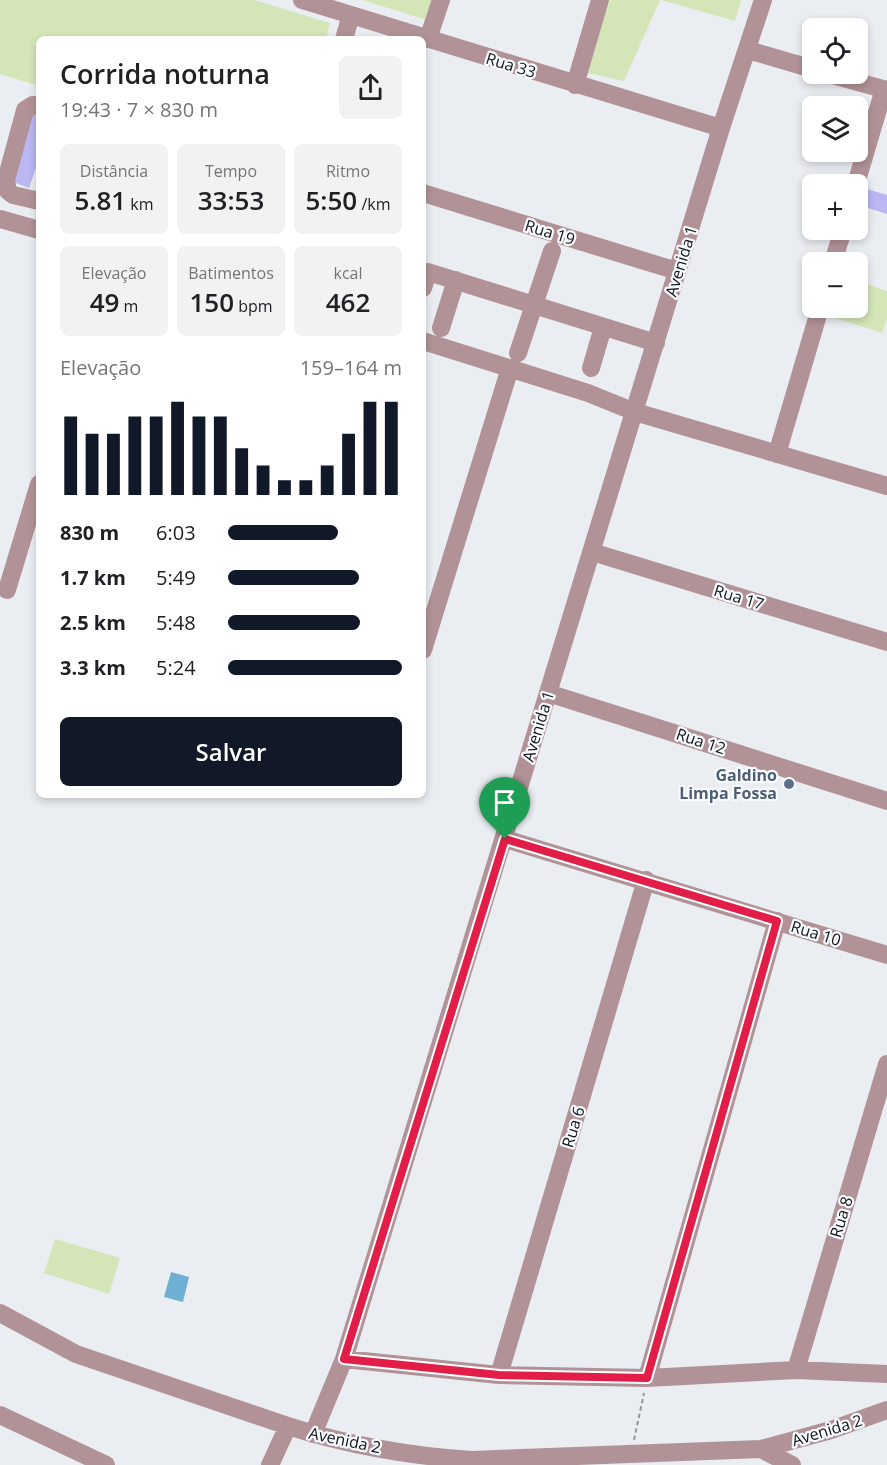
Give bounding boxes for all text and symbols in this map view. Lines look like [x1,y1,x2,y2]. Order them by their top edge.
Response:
map controls [802,18,868,318]
button: locate [802,18,868,84]
street label: Rua 33 [483,47,539,83]
text: Corrida noturna [60,55,270,92]
button: share [339,56,402,119]
text: 19:43 · 7 × 830 m [60,96,218,123]
button: layers [802,96,868,162]
text: Distância [80,160,148,182]
text: Tempo [205,160,257,182]
text: Ritmo [326,160,370,182]
button: + [802,174,868,240]
text: 5.81 [74,182,126,218]
text: 33:53 [198,182,264,218]
text: 5:50 [306,182,357,218]
text: km [126,193,154,215]
text: /km [357,193,390,215]
street label: Rua 19 [522,214,578,250]
street label: Avenida 1 [660,223,702,299]
button: − [802,252,868,318]
text: Elevação [82,262,146,284]
text: Batimentos [188,262,274,284]
text: kcal [334,262,363,284]
text: 49 [90,284,119,320]
text: 150 [189,284,234,320]
text: 462 [326,284,370,320]
text: m [119,295,138,317]
text: bpm [234,295,273,317]
text: Elevação [60,354,141,381]
text: 159–164 m [300,354,402,381]
text: 830 m [60,519,119,546]
text: 6:03 [156,519,196,546]
text: 1.7 km [60,564,126,591]
text: 5:49 [156,564,196,591]
street label: Rua 17 [711,579,767,615]
text: 2.5 km [60,609,126,636]
text: 5:48 [156,609,196,636]
text: 3.3 km [60,654,126,681]
text: 5:24 [156,654,196,681]
street label: Avenida 1 [517,688,559,764]
button: Salvar [60,717,402,786]
street label: Rua 12 [673,723,729,759]
place label: Galdino Limpa Fossa [679,764,777,804]
pin [479,777,530,839]
marker: Galdino Limpa Fossa [782,777,796,791]
icon: arrive [488,786,521,819]
street label: Rua 10 [788,915,844,951]
street label: Rua 6 [556,1104,590,1150]
street label: Rua 8 [824,1194,858,1240]
street label: Avenida 2 [789,1409,865,1451]
street label: Avenida 2 [307,1422,383,1458]

